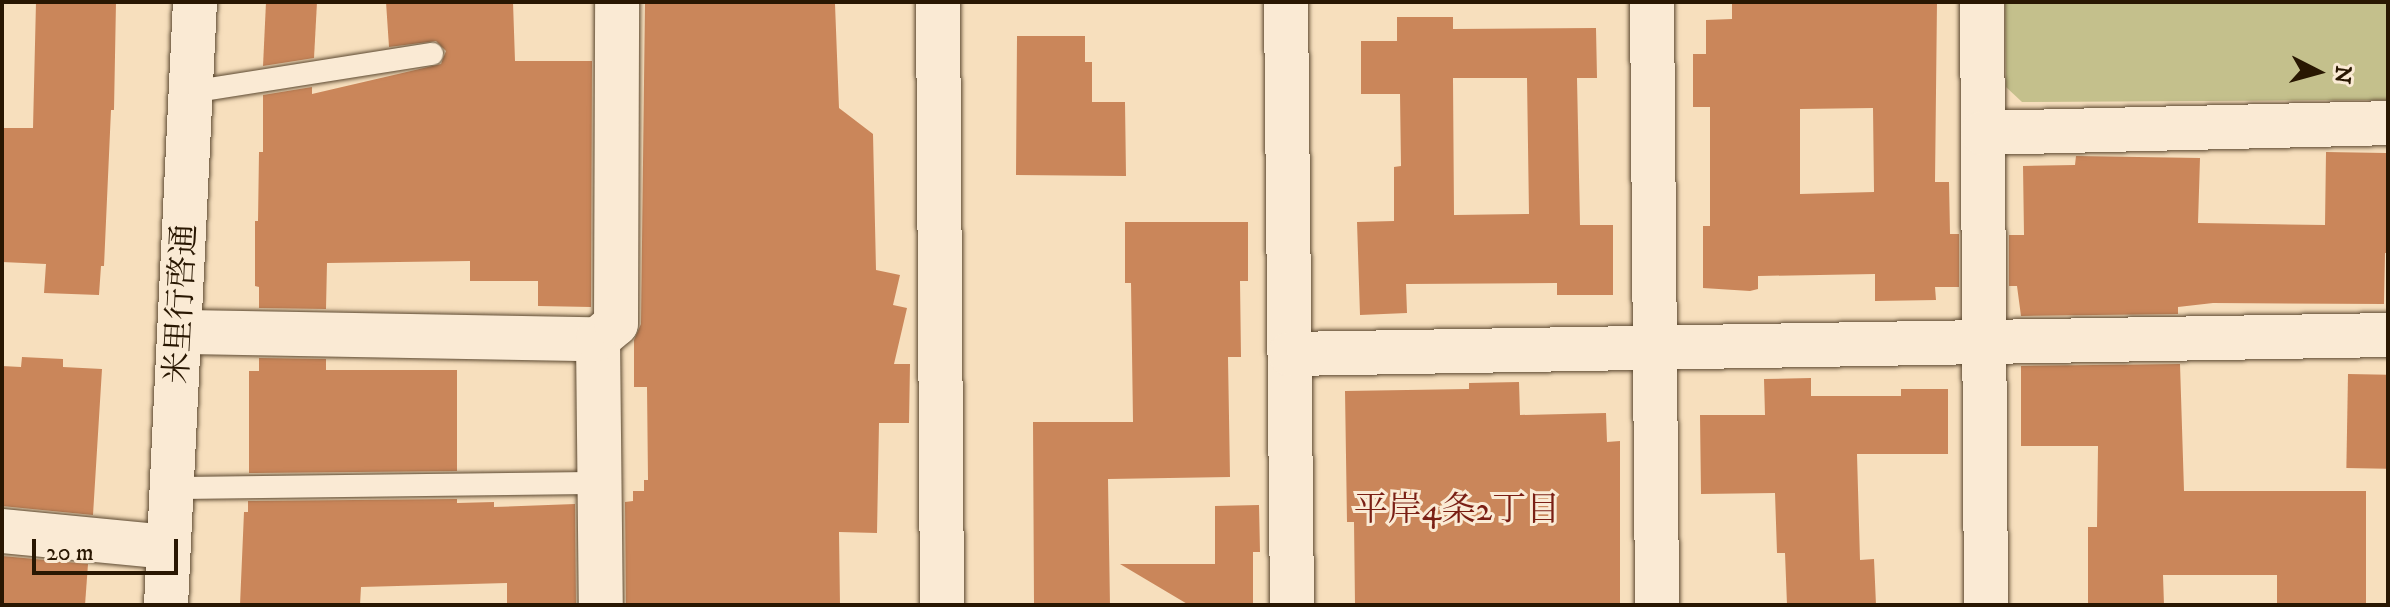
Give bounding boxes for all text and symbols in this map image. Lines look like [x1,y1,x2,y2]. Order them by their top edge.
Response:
north arrow [2278,32,2358,112]
text: N [2328,64,2357,85]
street label: 米里行啓通 [159,223,205,385]
district label: 平岸4条2丁目 [1354,491,1560,531]
scale bar [36,523,182,573]
text: 20 m [46,538,94,568]

